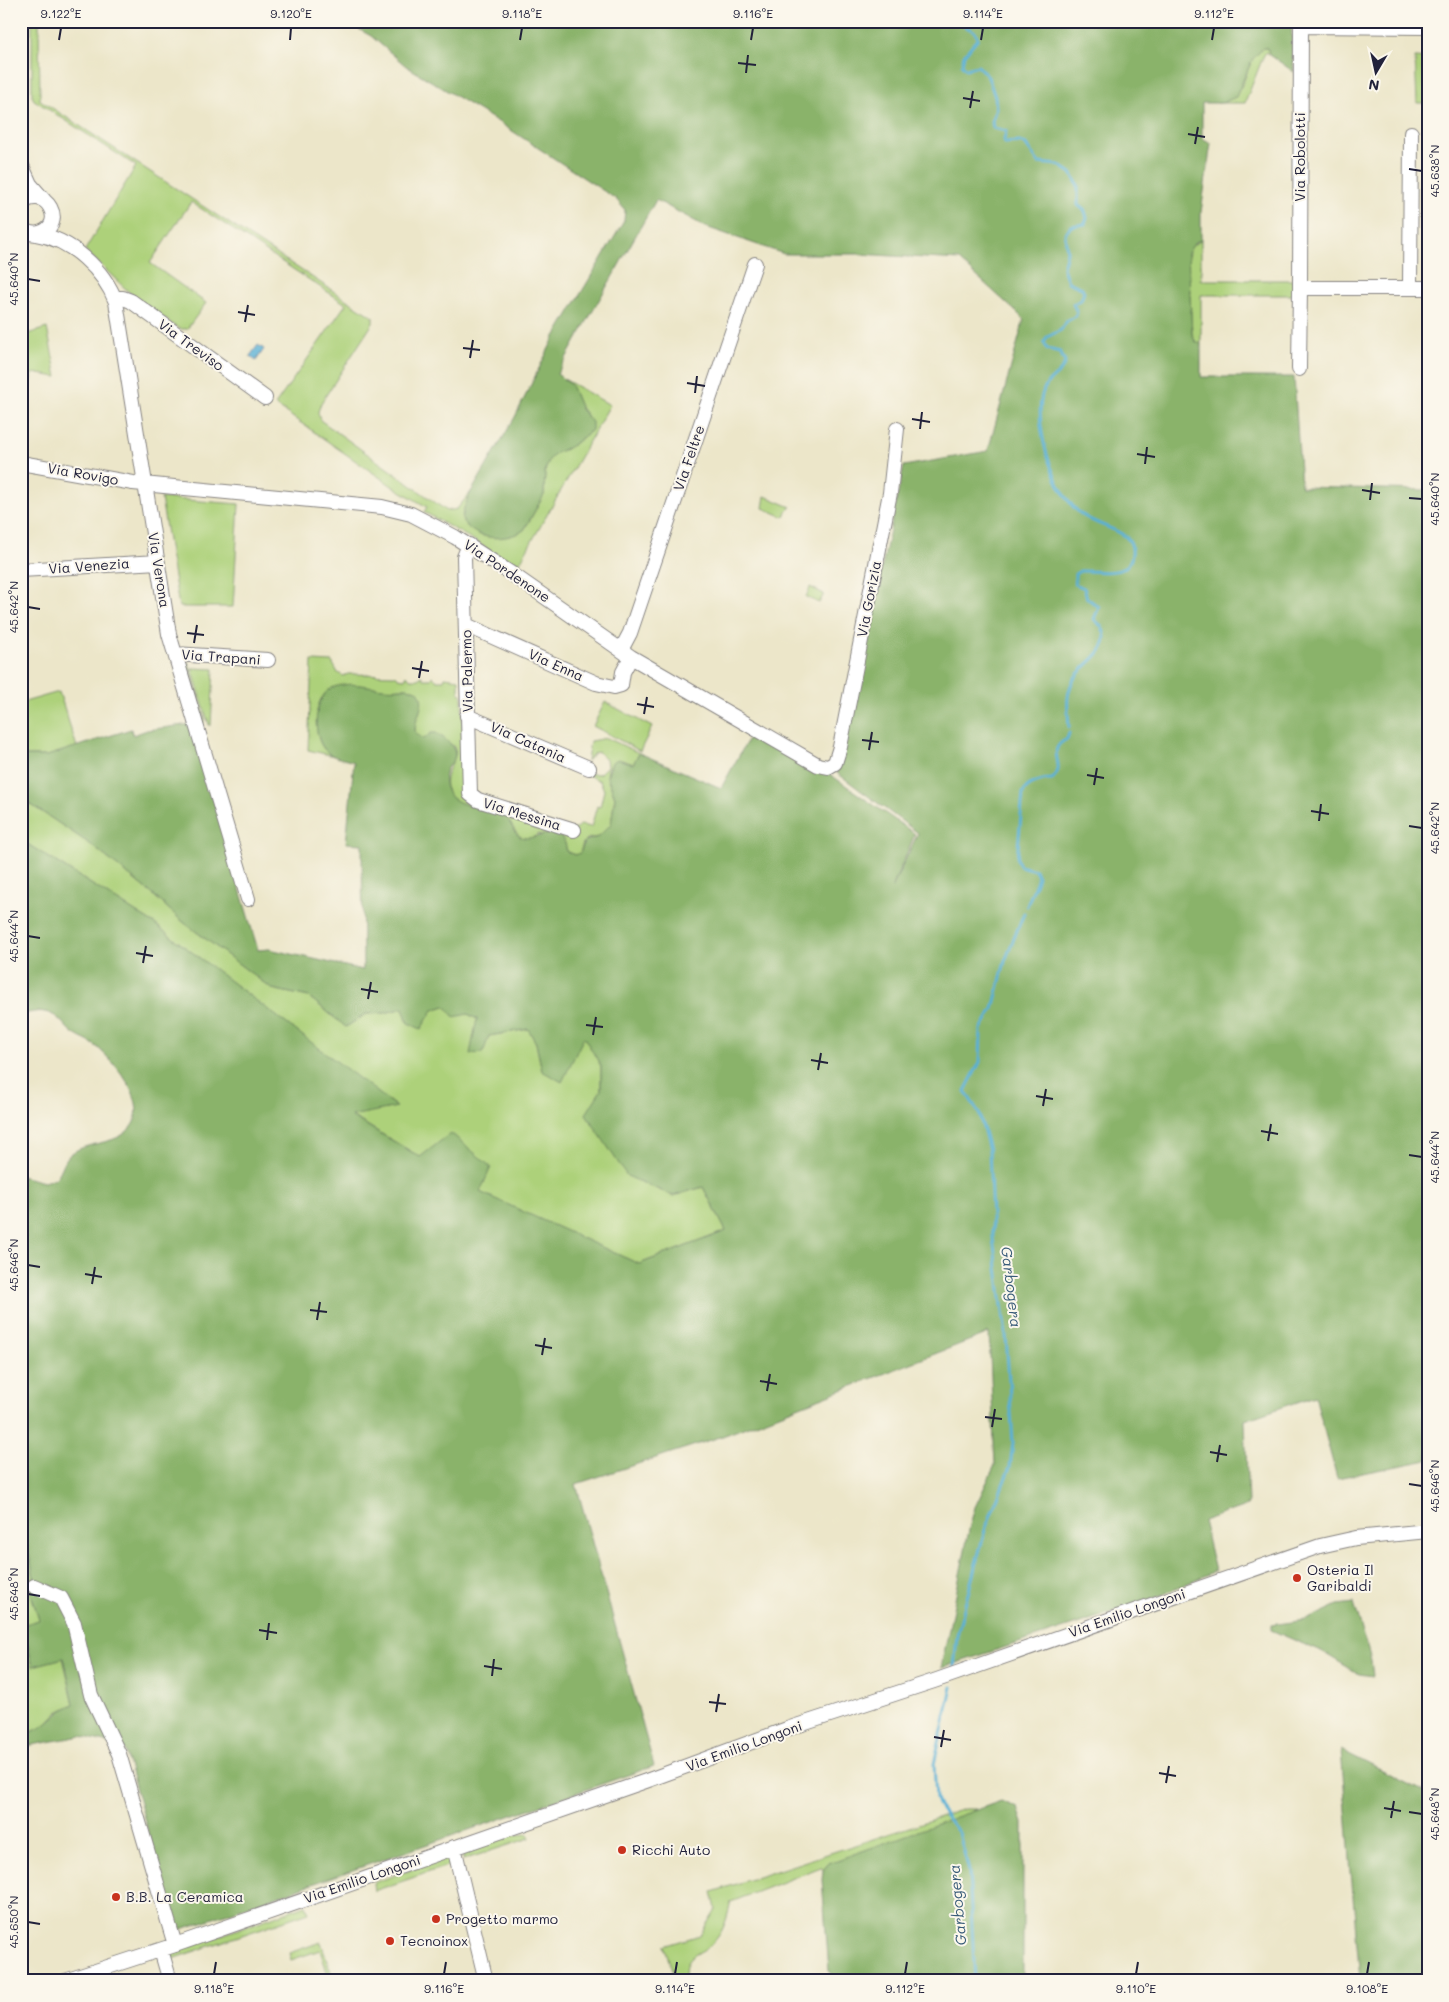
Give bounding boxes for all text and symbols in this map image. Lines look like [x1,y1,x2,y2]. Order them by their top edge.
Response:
text: 9.122°E [41,5,82,21]
text: 9.120°E [270,5,312,21]
text: 9.118°E [502,5,542,21]
text: 9.116°E [733,5,773,21]
text: 9.114°E [963,5,1003,21]
text: 9.112°E [1194,5,1234,21]
north arrow [1352,48,1402,98]
text: N [1367,75,1381,96]
street label: Via Robolotti [1290,112,1309,202]
text: 45.638°N [1426,145,1442,197]
text: 45.640°N [5,253,21,305]
street label: Via Treviso [155,314,228,375]
street label: Via Feltre [668,422,709,493]
street label: Via Rovigo [46,458,120,489]
text: 45.640°N [1426,473,1442,525]
street label: Via Verona [144,531,175,609]
street label: Via Pordenone [460,535,554,607]
street label: Via Venezia [48,553,130,578]
street label: Via Gorizia [852,559,885,639]
text: 45.642°N [5,581,21,633]
street label: Via Palermo [456,630,477,712]
street label: Via Trapani [181,644,261,669]
street label: Via Enna [526,644,587,685]
street label: Via Catania [487,716,569,767]
street label: Via Messina [481,793,564,834]
text: 45.642°N [1426,802,1442,854]
text: 45.644°N [5,910,21,962]
text: 45.644°N [1426,1131,1442,1183]
text: 45.646°N [5,1239,21,1291]
water label: Garbogera [997,1245,1027,1328]
text: 45.646°N [1426,1460,1442,1512]
place label: Osteria Il Garibaldi [1307,1560,1374,1595]
text: 45.648°N [5,1568,21,1620]
marker: Osteria Il Garibaldi [1291,1572,1303,1584]
street label: Via Emilio Longoni [1066,1584,1188,1641]
street label: Via Emilio Longoni [683,1716,805,1775]
text: 45.648°N [1426,1788,1442,1840]
place label: Ricchi Auto [632,1840,710,1859]
marker: Ricchi Auto [616,1844,628,1856]
street label: Via Emilio Longoni [301,1850,423,1907]
water label: Garbogera [943,1864,971,1946]
place label: B.B. La Ceramica [126,1887,244,1906]
marker: B.B. La Ceramica [110,1891,122,1903]
text: 45.650°N [5,1896,21,1948]
place label: Progetto marmo [446,1909,558,1928]
marker: Progetto marmo [430,1913,442,1925]
place label: Tecnoinox [400,1931,468,1950]
marker: Tecnoinox [384,1935,396,1947]
text: 9.118°E [194,1980,234,1996]
text: 9.116°E [424,1980,464,1996]
text: 9.114°E [655,1980,695,1996]
text: 9.112°E [885,1980,925,1996]
text: 9.110°E [1116,1980,1156,1996]
text: 9.108°E [1346,1980,1388,1996]

